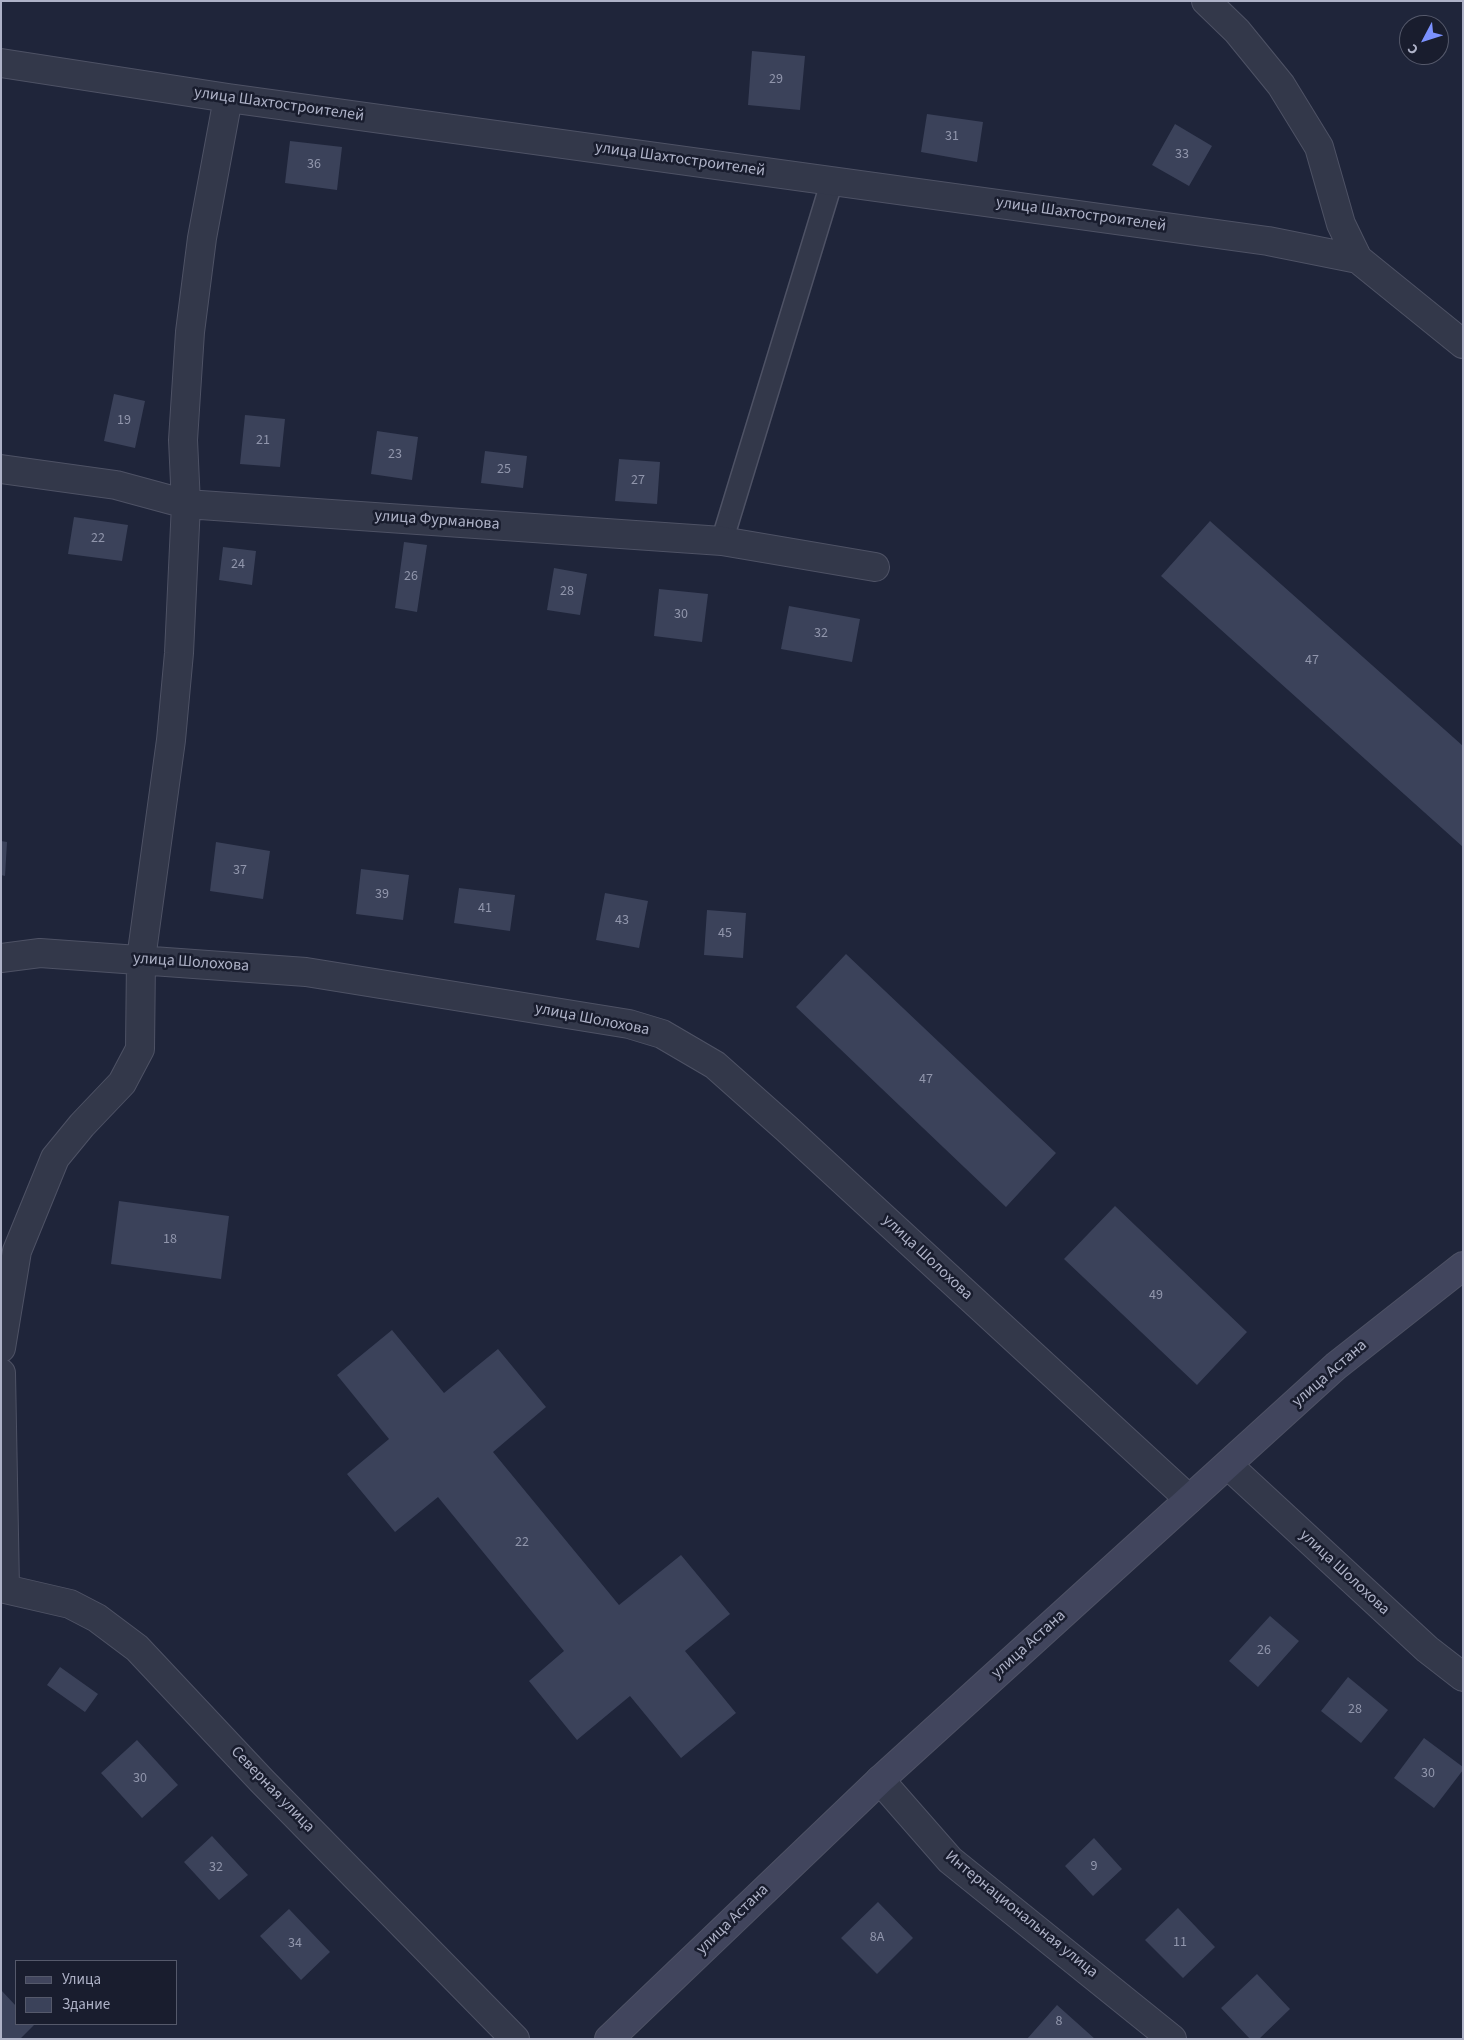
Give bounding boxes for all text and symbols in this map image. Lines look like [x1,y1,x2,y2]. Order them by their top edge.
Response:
north arrow [1399,15,1449,65]
text: С [1403,39,1424,59]
house number: 29 [769,72,783,88]
street label: улица Шахтостроителей [193,84,365,126]
house number: 31 [945,129,959,145]
street label: улица Шахтостроителей [594,139,766,181]
house number: 33 [1175,147,1189,163]
house number: 36 [307,157,321,173]
street label: улица Шахтостроителей [995,194,1167,236]
house number: 19 [117,413,131,429]
house number: 21 [256,433,270,449]
house number: 23 [388,447,402,463]
house number: 25 [497,462,511,478]
house number: 27 [631,473,645,489]
street label: улица Фурманова [374,507,500,535]
house number: 22 [91,531,105,547]
house number: 24 [231,557,245,573]
house number: 26 [404,569,418,585]
house number: 28 [560,584,574,600]
house number: 30 [674,607,688,623]
house number: 32 [814,626,828,642]
house number: 47 [1305,653,1319,669]
house number: 37 [233,863,247,879]
house number: 39 [375,887,389,903]
house number: 41 [478,901,492,917]
house number: 43 [615,913,629,929]
house number: 45 [718,926,732,942]
street label: улица Шолохова [132,949,250,977]
street label: улица Шолохова [533,999,651,1041]
house number: 47 [919,1072,933,1088]
street label: улица Шолохова [878,1211,976,1305]
house number: 18 [163,1232,177,1248]
house number: 49 [1149,1288,1163,1304]
street label: улица Астана [1289,1336,1371,1412]
street label: улица Шолохова [1295,1526,1393,1620]
house number: 22 [515,1535,529,1551]
street label: улица Астана [988,1607,1070,1683]
house number: 26 [1257,1643,1271,1659]
house number: 28 [1348,1702,1362,1718]
street label: Северная улица [226,1743,318,1837]
house number: 30 [1421,1766,1435,1782]
house number: 30 [133,1771,147,1787]
street label: Интернациональная улица [941,1847,1101,1983]
house number: 9 [1091,1859,1097,1875]
house number: 32 [209,1860,223,1876]
street label: улица Астана [693,1881,773,1959]
house number: 8А [870,1930,884,1946]
house number: 11 [1173,1935,1187,1951]
house number: 34 [288,1936,302,1952]
legend [15,1960,178,2025]
text: Улица [62,1969,101,1990]
text: Здание [62,1994,110,2015]
house number: 8 [1056,2014,1062,2030]

